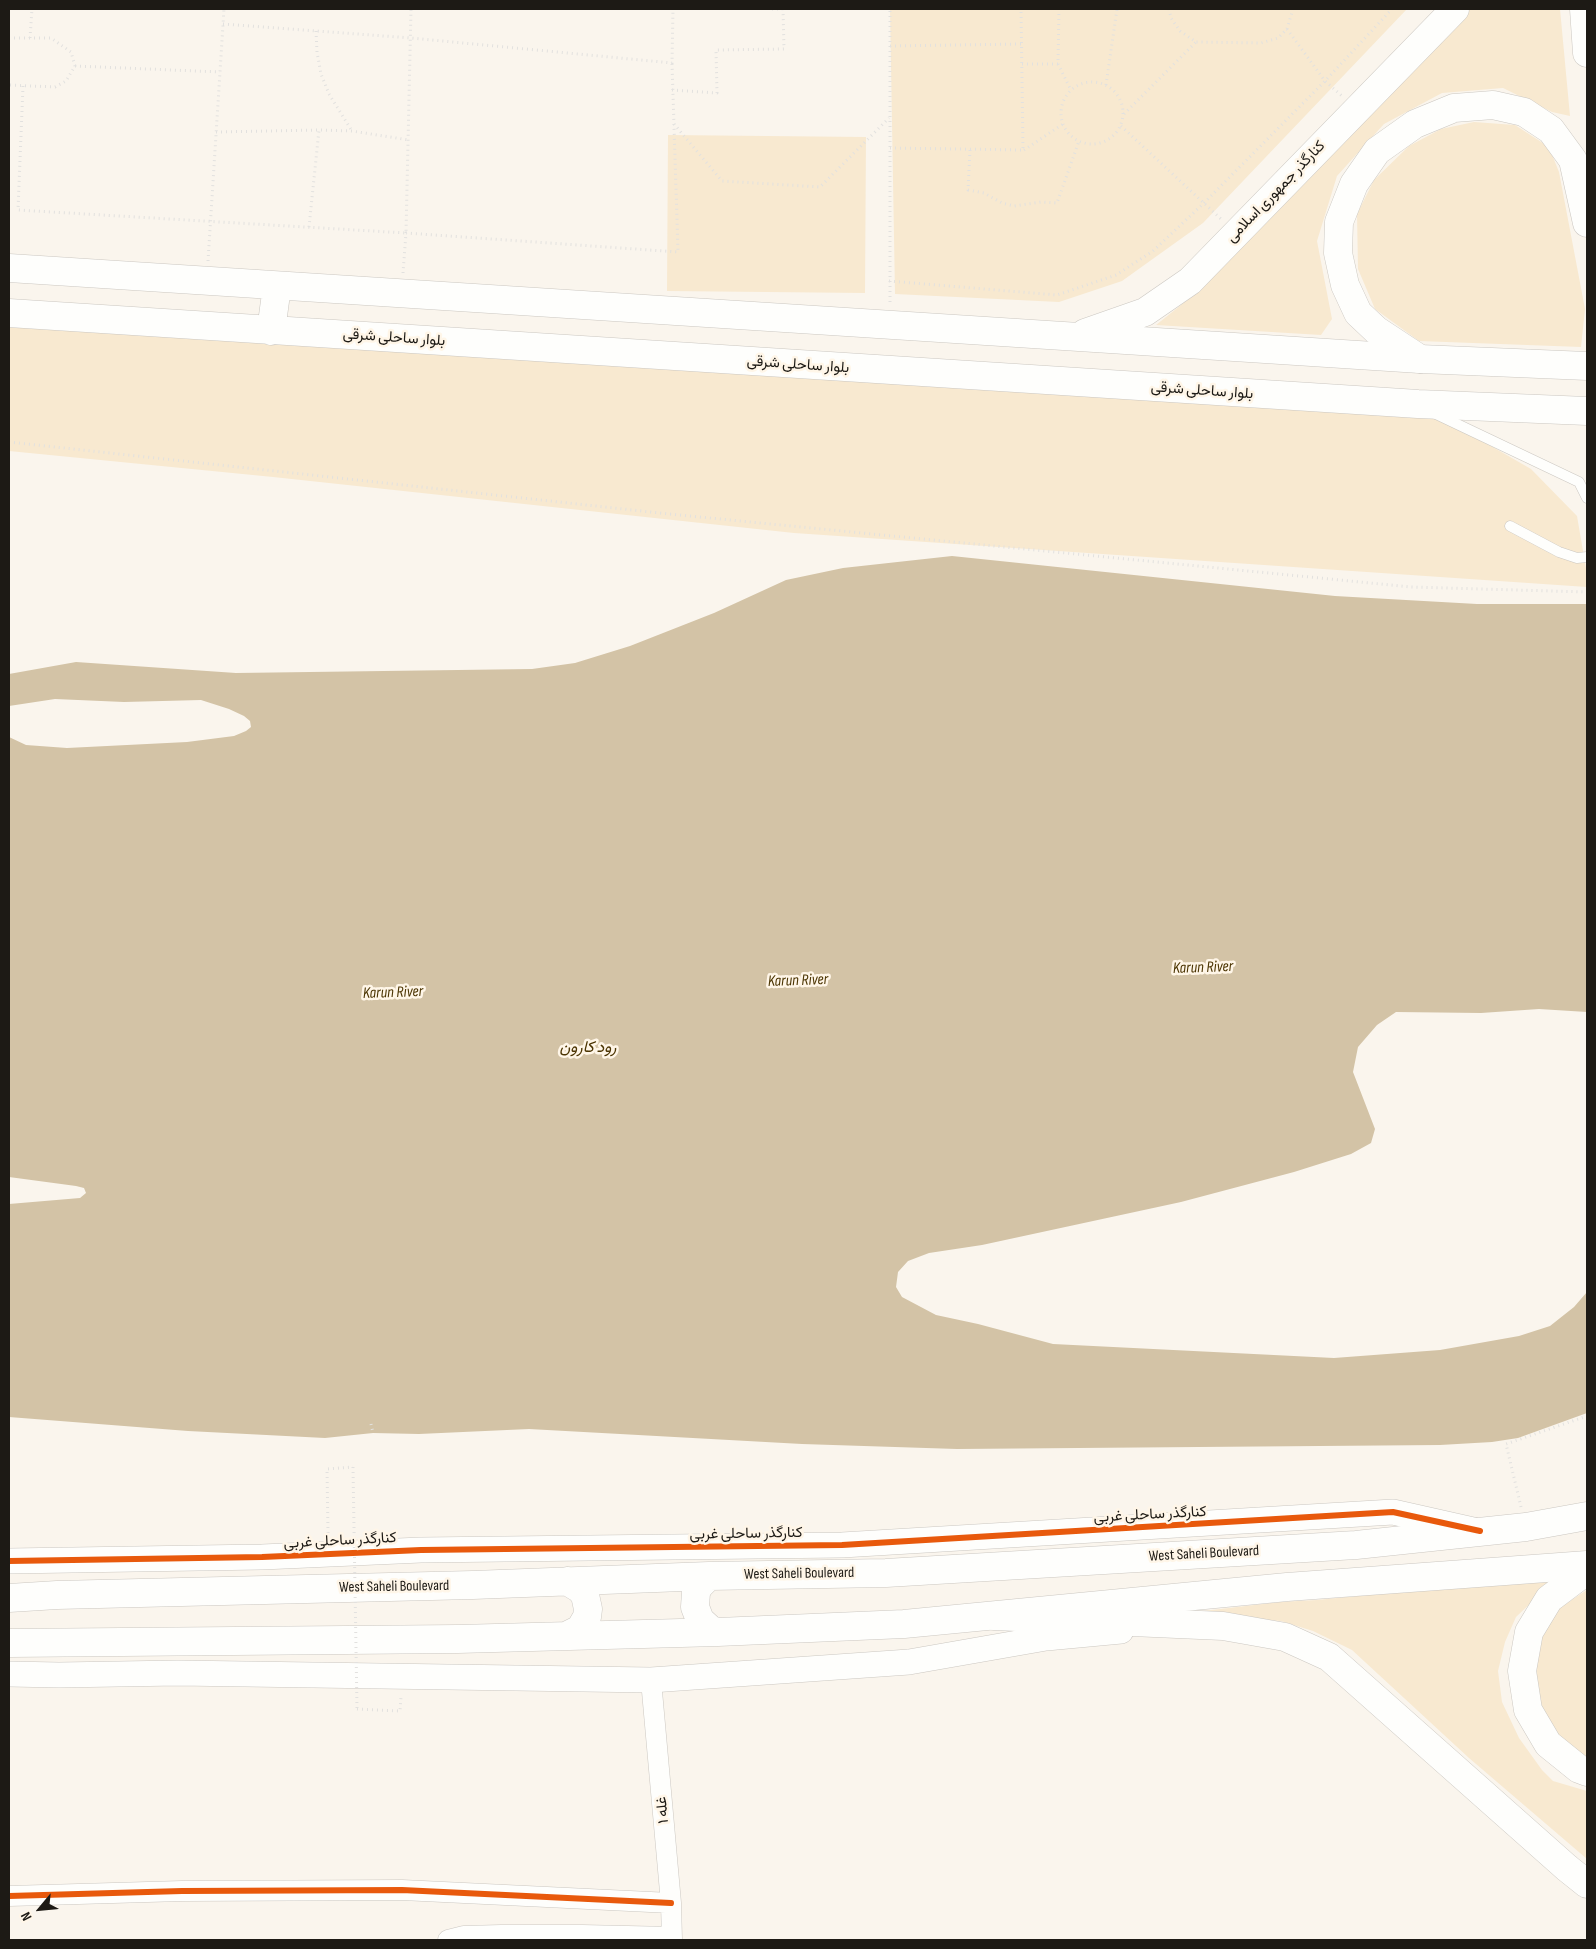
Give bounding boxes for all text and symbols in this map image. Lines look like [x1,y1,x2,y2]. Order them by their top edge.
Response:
street label: کنارگذر جمهوری اسلامی [1223,137,1329,247]
street label: بلوار ساحلی شرقی [342,325,446,351]
street label: بلوار ساحلی شرقی [746,352,850,378]
street label: بلوار ساحلی شرقی [1150,378,1254,404]
water label: Karun River [1173,957,1233,979]
water label: Karun River [768,970,828,992]
water label: Karun River [363,982,423,1004]
water label: رود کارون [559,1038,617,1058]
street label: کنارگذر ساحلی غربی [1093,1503,1207,1527]
street label: کنارگذر ساحلی غربی [689,1524,803,1544]
street label: کنارگذر ساحلی غربی [283,1529,397,1553]
street label: West Saheli Boulevard [1148,1542,1260,1566]
street label: West Saheli Boulevard [744,1564,854,1584]
street label: West Saheli Boulevard [339,1577,449,1597]
street label: غله ۱ [653,1796,673,1824]
north arrow [15,1884,65,1934]
text: N [17,1909,36,1924]

